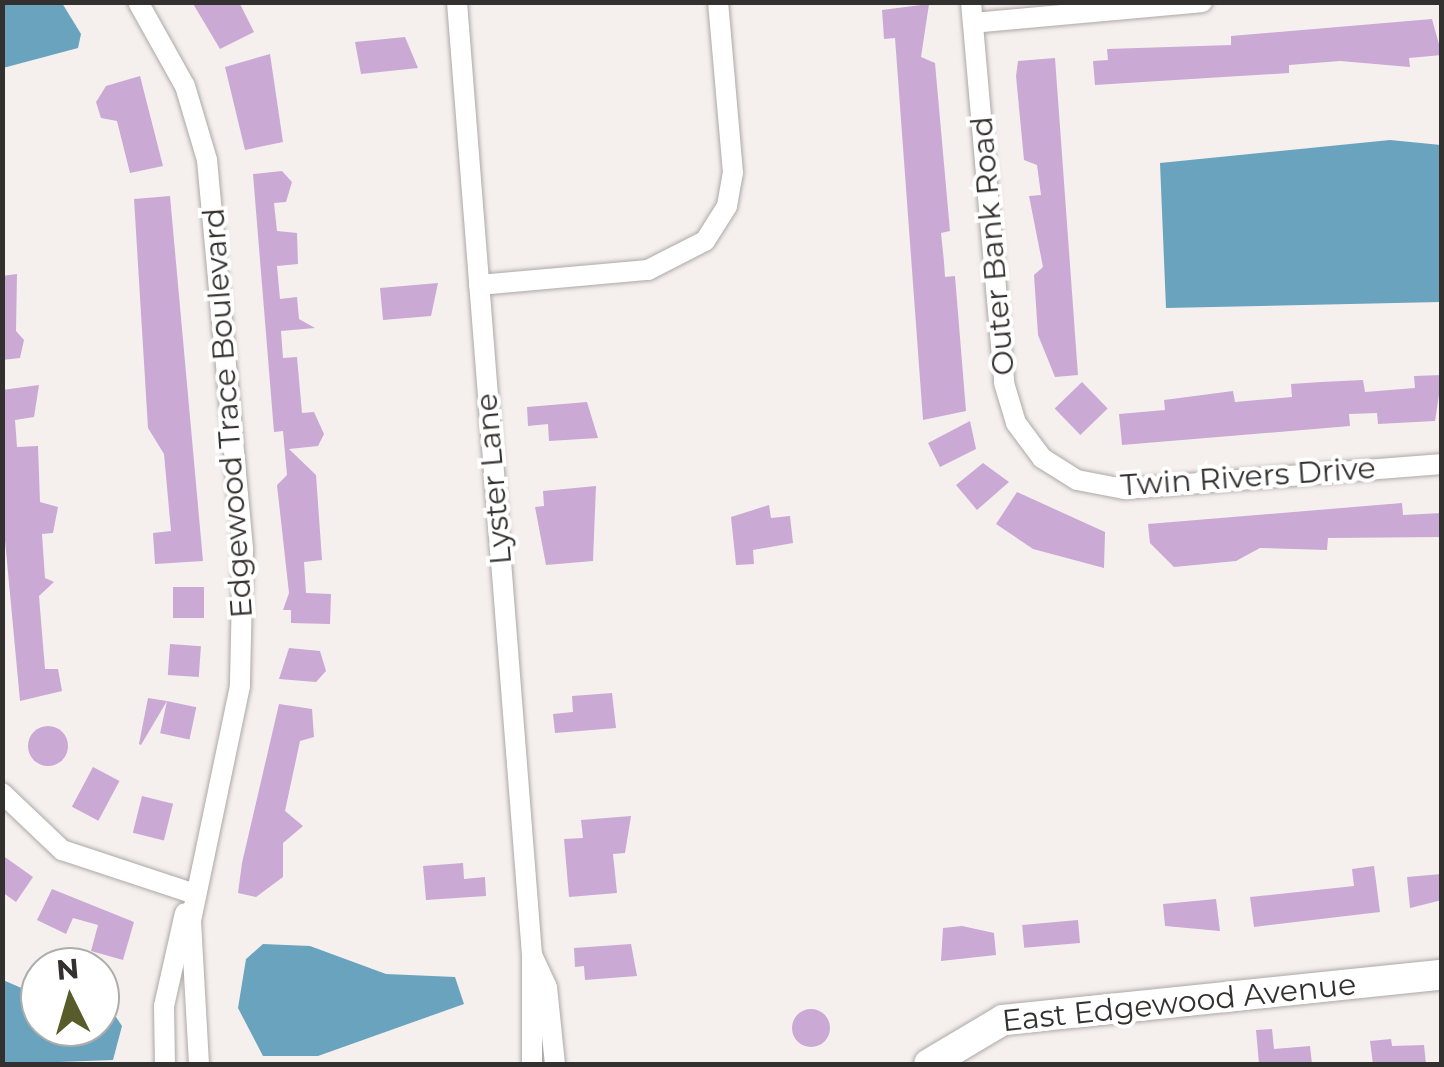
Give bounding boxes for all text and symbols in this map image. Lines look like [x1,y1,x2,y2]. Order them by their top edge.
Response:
street label: Outer Bank Road [964,115,1022,377]
street label: Edgewood Trace Boulevard [196,207,260,619]
street label: Lyster Lane [469,392,519,566]
street label: Twin Rivers Drive [1119,450,1377,504]
north arrow [20,947,120,1047]
text: N [55,951,80,987]
street label: East Edgewood Avenue [1000,967,1358,1039]

